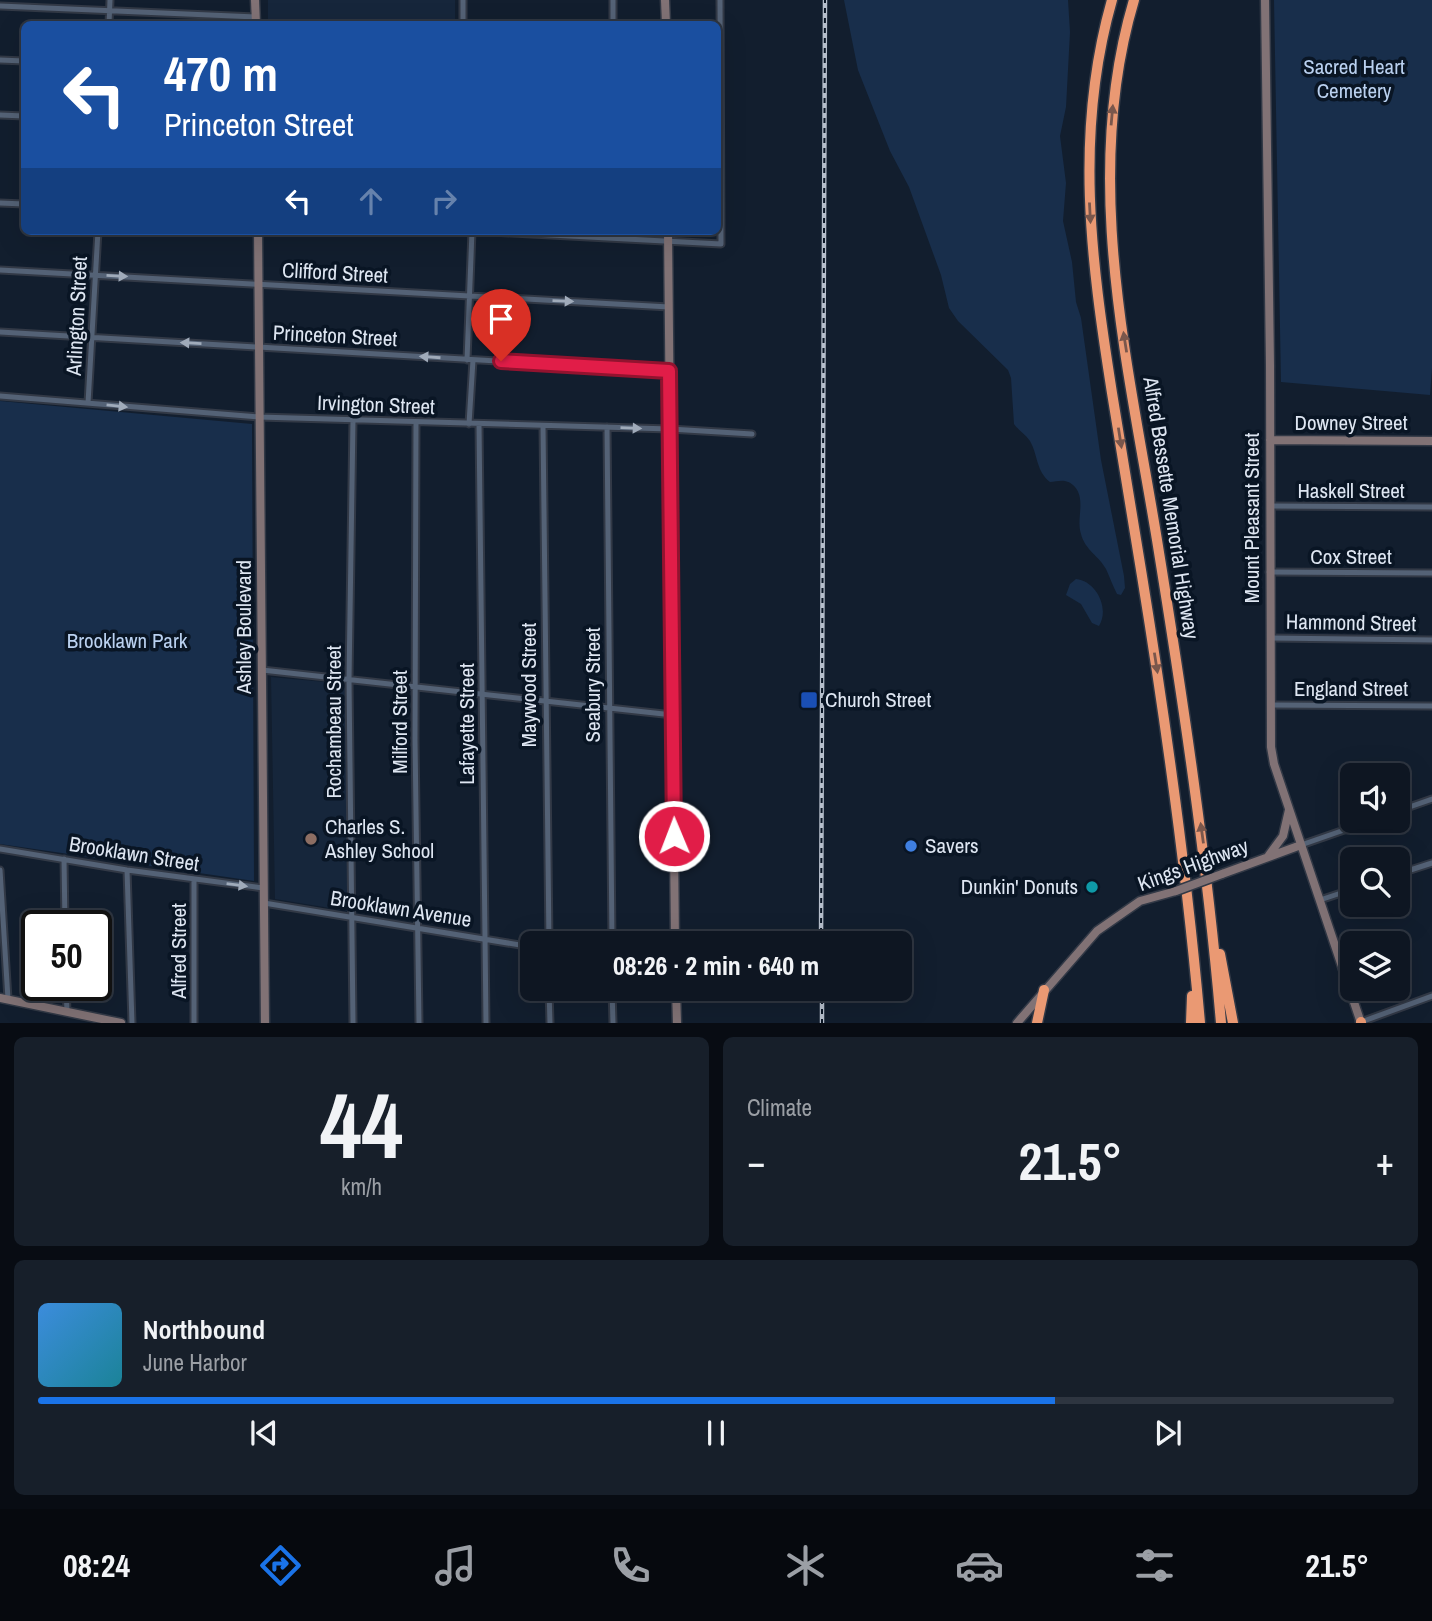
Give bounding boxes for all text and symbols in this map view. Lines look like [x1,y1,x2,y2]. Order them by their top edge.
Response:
text: 470 m [164,40,278,106]
icon: left [49,49,140,140]
park label: Sacred Heart Cemetery [1303,52,1405,105]
text: Princeton Street [164,103,354,146]
one-way arrow [1107,104,1118,126]
icon: left [279,182,317,220]
icon: ahead [352,182,390,220]
icon: right [425,182,463,220]
one-way arrow [1084,202,1095,224]
street label: Arlington Street [59,255,94,377]
street label: Clifford Street [281,255,389,290]
one-way arrow [106,270,128,281]
pin [471,289,531,361]
one-way arrow [552,296,574,307]
icon: arrive [482,300,520,338]
street label: Princeton Street [272,318,398,353]
one-way arrow [1119,331,1130,353]
one-way arrow [180,337,202,348]
one-way arrow [418,351,440,362]
street label: Alfred Bessette Memorial Highway [1136,374,1207,641]
street label: Irvington Street [317,388,436,421]
one-way arrow [106,400,128,411]
street label: Downey Street [1295,408,1408,437]
one-way arrow [620,422,642,433]
one-way arrow [1114,428,1125,450]
street label: Mount Pleasant Street [1237,433,1266,603]
street label: Haskell Street [1297,476,1405,505]
street label: Cox Street [1310,542,1392,571]
street label: Ashley Boulevard [229,560,258,695]
street label: Hammond Street [1286,607,1417,638]
street label: Maywood Street [514,623,543,747]
park label: Brooklawn Park [67,626,188,655]
street label: Seabury Street [578,627,607,742]
street label: Rochambeau Street [319,645,348,799]
one-way arrow [1151,652,1162,674]
street label: Lafayette Street [452,663,481,785]
street label: Milford Street [385,670,414,774]
street label: England Street [1294,674,1408,703]
place label: Church Street [825,685,931,714]
marker: Church Street [799,690,819,710]
map controls [1340,763,1410,1001]
button: sound [1340,763,1410,833]
position arrow [637,799,711,873]
place label: Charles S. Ashley School [324,812,434,865]
one-way arrow [1196,822,1207,844]
street label: Brooklawn Street [67,829,201,878]
marker: Charles S. Ashley School [303,831,319,847]
place label: Savers [925,831,979,860]
street label: Kings Highway [1133,831,1253,898]
marker: Savers [903,838,919,854]
button: search [1340,847,1410,917]
place label: Dunkin' Donuts [961,872,1078,901]
marker: Dunkin' Donuts [1084,879,1100,895]
one-way arrow [226,880,248,891]
street label: Brooklawn Avenue [329,883,474,934]
street label: Alfred Street [164,903,193,1000]
speed limit sign: 50 [21,910,112,1001]
button: layers [1340,931,1410,1001]
text: 08:26 · 2 min · 640 m [613,948,819,983]
text: 44 [320,1064,403,1186]
text: Climate [747,1092,812,1123]
text: 21.5° [1019,1126,1122,1196]
text: − [747,1136,765,1187]
text: + [1376,1136,1394,1187]
text: km/h [341,1171,382,1202]
text: Northbound [143,1312,265,1347]
text: June Harbor [143,1347,247,1378]
icon: previous [245,1414,283,1452]
icon: pause [697,1414,735,1452]
icon: next [1149,1414,1187,1452]
icon: directions [256,1541,305,1590]
icon: music [431,1541,480,1590]
icon: phone [606,1541,655,1590]
icon: climate [781,1541,830,1590]
icon: car [955,1541,1004,1590]
icon: filters [1130,1541,1179,1590]
text: 08:24 [63,1544,130,1587]
text: 21.5° [1305,1544,1369,1587]

